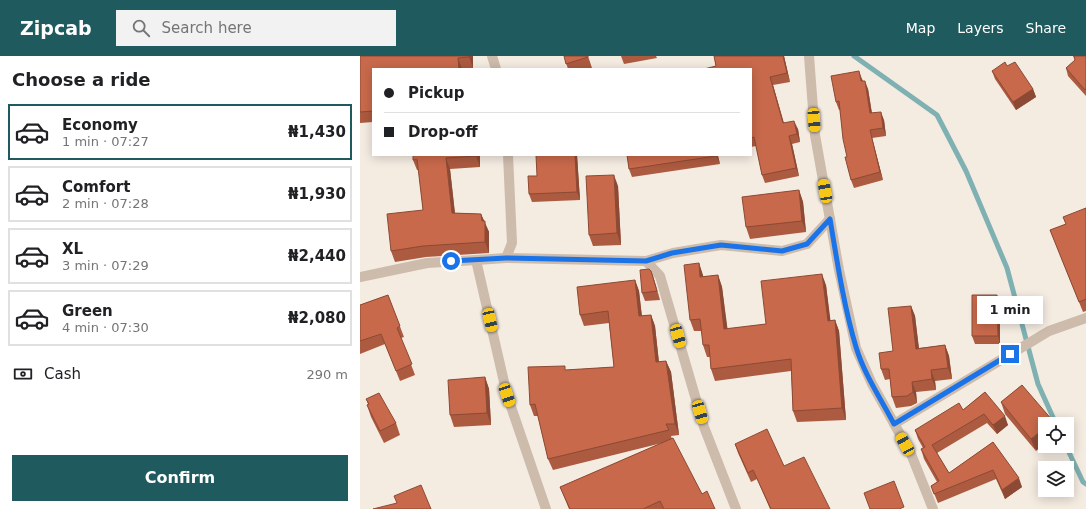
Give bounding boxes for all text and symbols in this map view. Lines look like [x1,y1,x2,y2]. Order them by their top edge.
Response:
search box [116,10,396,46]
text: Zipcab [20,17,92,39]
icon: search [130,17,152,39]
text: Search here [162,19,252,37]
text: Map [906,20,935,36]
text: Layers [957,20,1004,36]
text: Share [1026,20,1066,36]
text: Choose a ride [12,69,151,90]
text: Pickup [408,84,464,102]
car [807,108,821,132]
icon: car [14,114,50,150]
text: Economy [62,116,138,134]
text: ₦1,430 [288,123,346,141]
text: Drop-off [408,123,478,141]
text: 1 min · 07:27 [62,134,149,149]
icon: car [14,176,50,212]
text: Comfort [62,178,130,196]
car [817,178,833,204]
text: ₦1,930 [288,185,346,203]
text: 2 min · 07:28 [62,196,149,211]
icon: car [14,238,50,274]
text: XL [62,240,83,258]
text: ₦2,440 [288,247,346,265]
route start [442,252,460,270]
text: 3 min · 07:29 [62,258,149,273]
callout: 1 min [977,296,1043,324]
icon: car [14,300,50,336]
text: Green [62,302,113,320]
text: 1 min [990,302,1030,317]
car [481,307,499,333]
text: ₦2,080 [288,309,346,327]
text: 4 min · 07:30 [62,320,149,335]
car [669,323,687,349]
route end [1001,345,1019,363]
icon: cash [12,363,34,385]
text: Cash [44,365,81,383]
text: 290 m [306,367,348,382]
car [497,382,517,408]
car [691,399,709,425]
map controls [1038,417,1074,497]
button: locate [1038,417,1074,453]
car [894,431,916,457]
button: Confirm [12,455,348,501]
button: layers [1038,461,1074,497]

